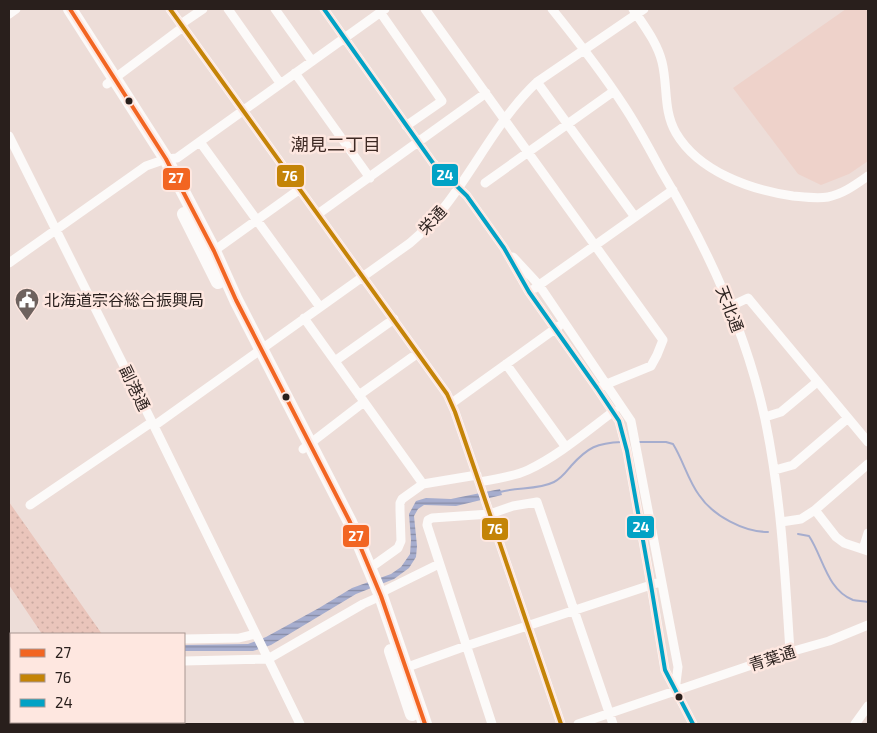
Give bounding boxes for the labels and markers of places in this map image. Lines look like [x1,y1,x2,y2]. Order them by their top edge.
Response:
unlabelled marker [124,96,134,106]
public building icon: 北海道宗谷総合振興局 [14,287,40,321]
place label: 北海道宗谷総合振興局 [44,290,204,309]
unlabelled marker [281,392,291,402]
unlabelled marker [674,692,684,702]

